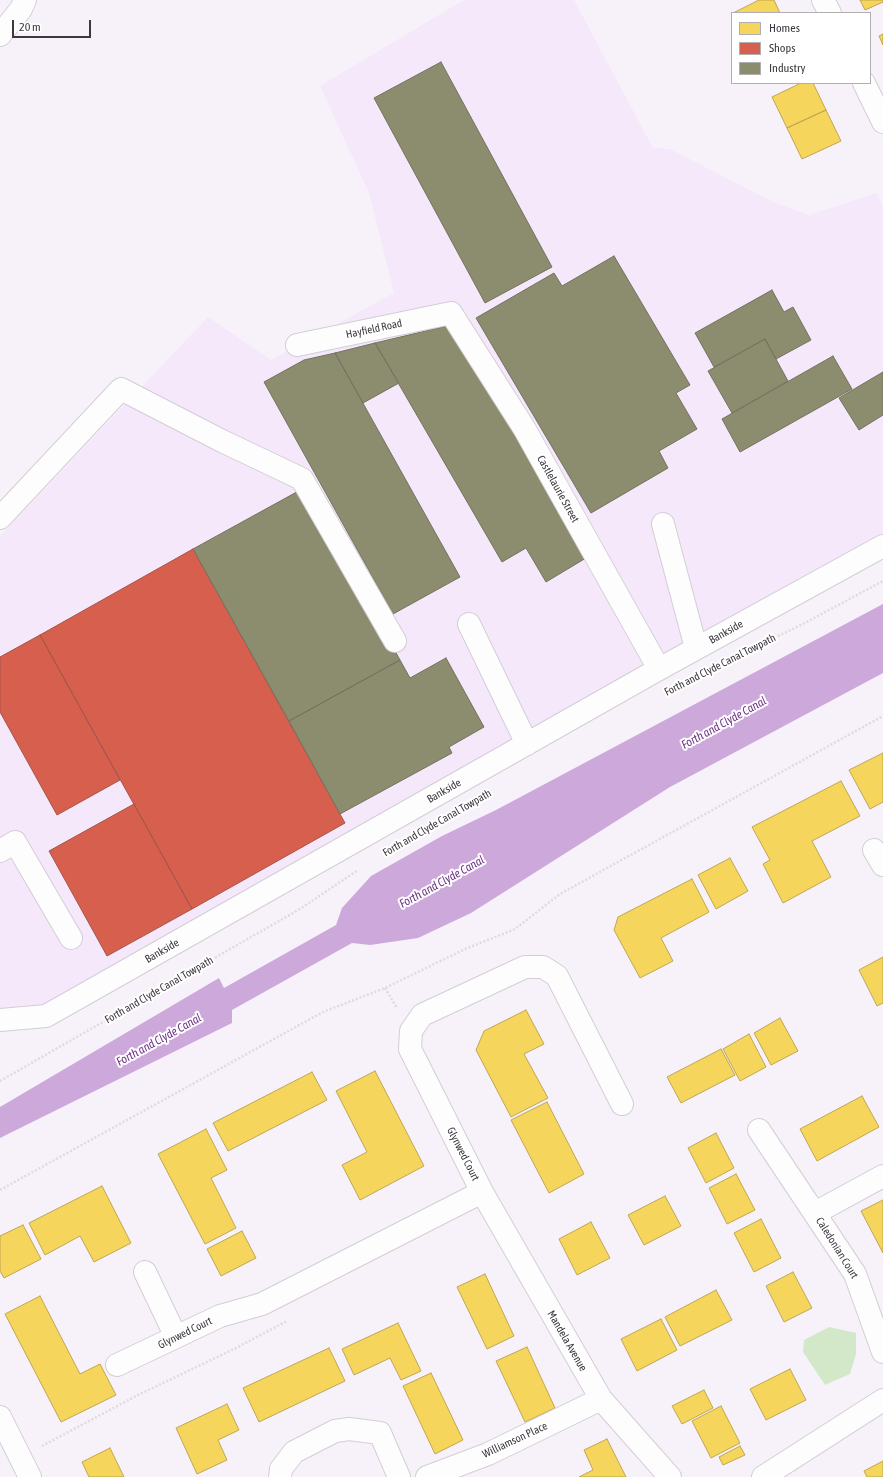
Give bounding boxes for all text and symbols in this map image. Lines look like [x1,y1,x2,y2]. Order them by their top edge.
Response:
scale bar [14,12,93,38]
legend [731,12,871,84]
text: 20 m [19,20,41,34]
text: Homes [769,21,800,35]
text: Shops [769,41,795,55]
text: Industry [769,61,806,75]
street label: Hayfield Road [345,317,403,341]
street label: Castlelaurie Street [534,453,582,525]
street label: Bankside [707,617,745,647]
street label: Forth and Clyde Canal Towpath [662,631,778,699]
water label: Forth and Clyde Canal [679,694,769,752]
street label: Bankside [425,776,463,806]
street label: Forth and Clyde Canal Towpath [380,786,494,860]
water label: Forth and Clyde Canal [397,853,487,911]
street label: Bankside [143,936,181,966]
street label: Forth and Clyde Canal Towpath [102,953,216,1027]
water label: Forth and Clyde Canal [114,1011,204,1069]
street label: Glynwed Court [444,1125,482,1183]
street label: Caledonian Court [813,1215,861,1281]
street label: Mandela Avenue [544,1308,590,1374]
street label: Glynwed Court [156,1314,214,1352]
street label: Williamson Place [480,1419,550,1461]

